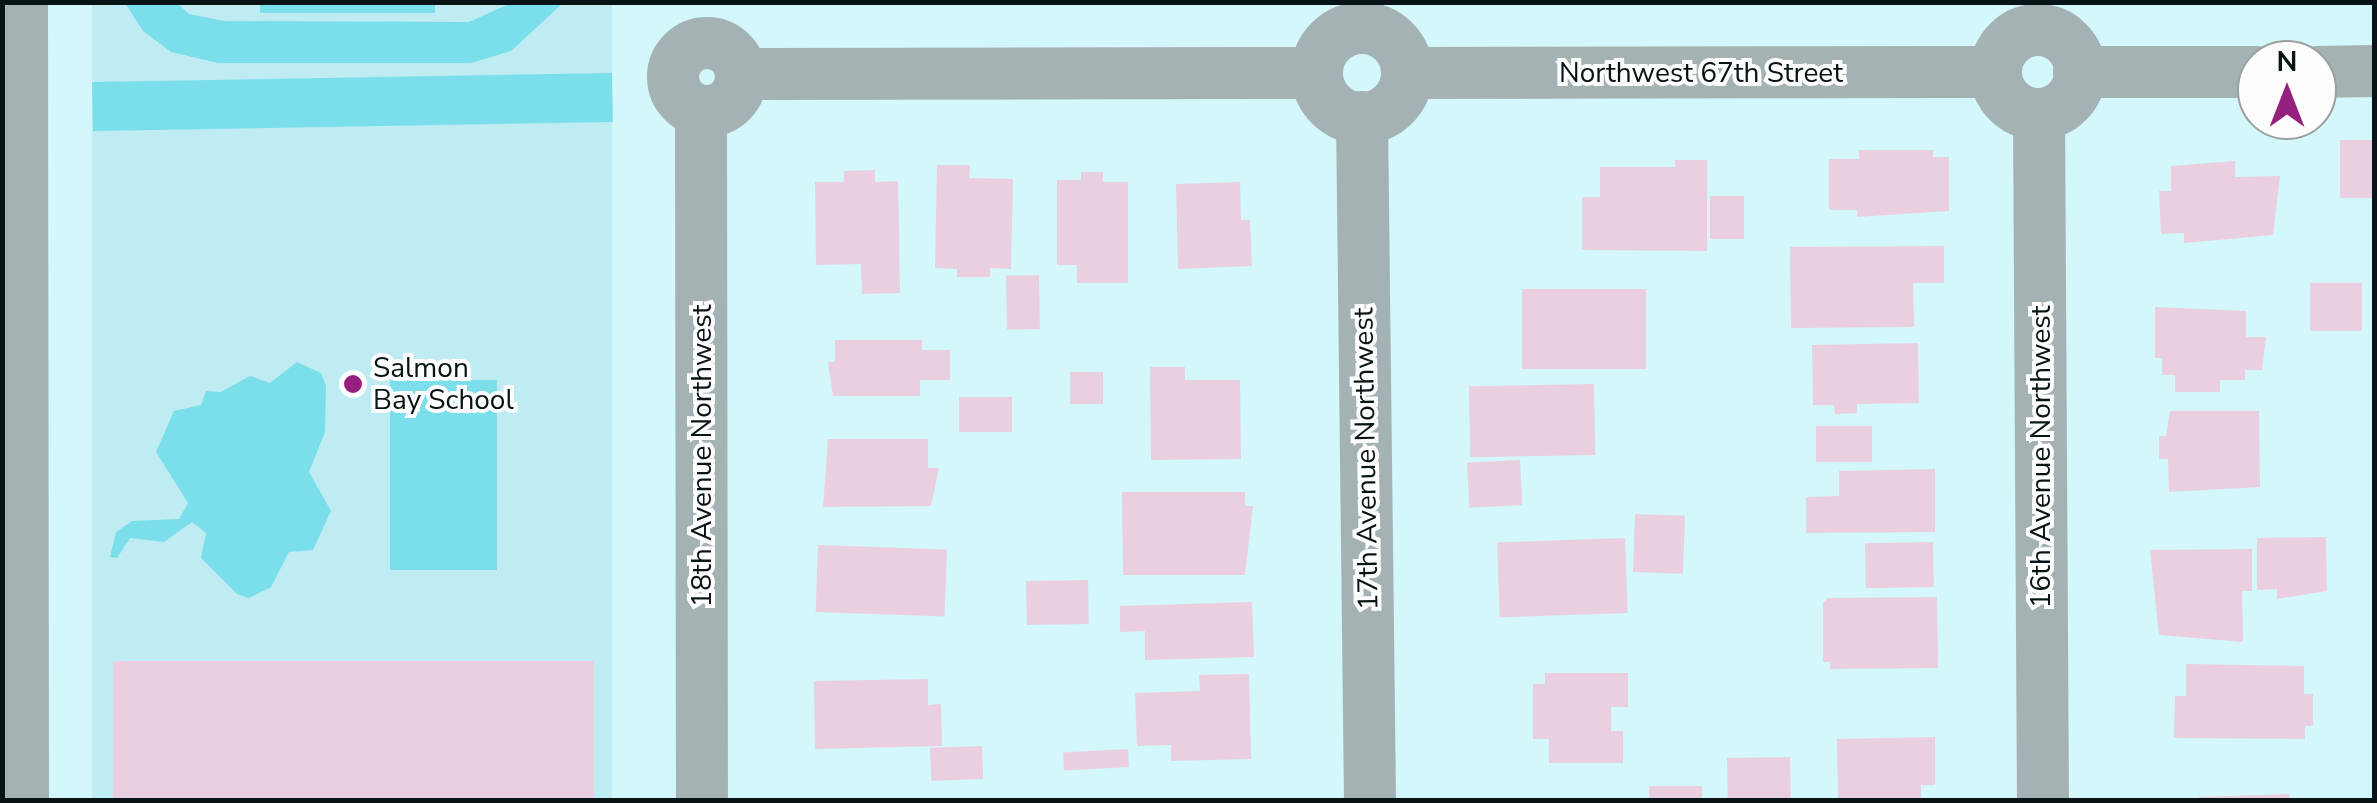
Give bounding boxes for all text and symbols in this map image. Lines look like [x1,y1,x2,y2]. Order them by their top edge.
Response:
north arrow [2237,40,2337,140]
text: N [2277,43,2297,81]
street label: Northwest 67th Street [1559,56,1843,90]
street label: 18th Avenue Northwest [685,305,719,607]
street label: 16th Avenue Northwest [2024,306,2058,608]
street label: 17th Avenue Northwest [1347,307,1385,611]
place label: Salmon Bay School [373,351,514,417]
marker: Salmon Bay School [342,373,364,395]

